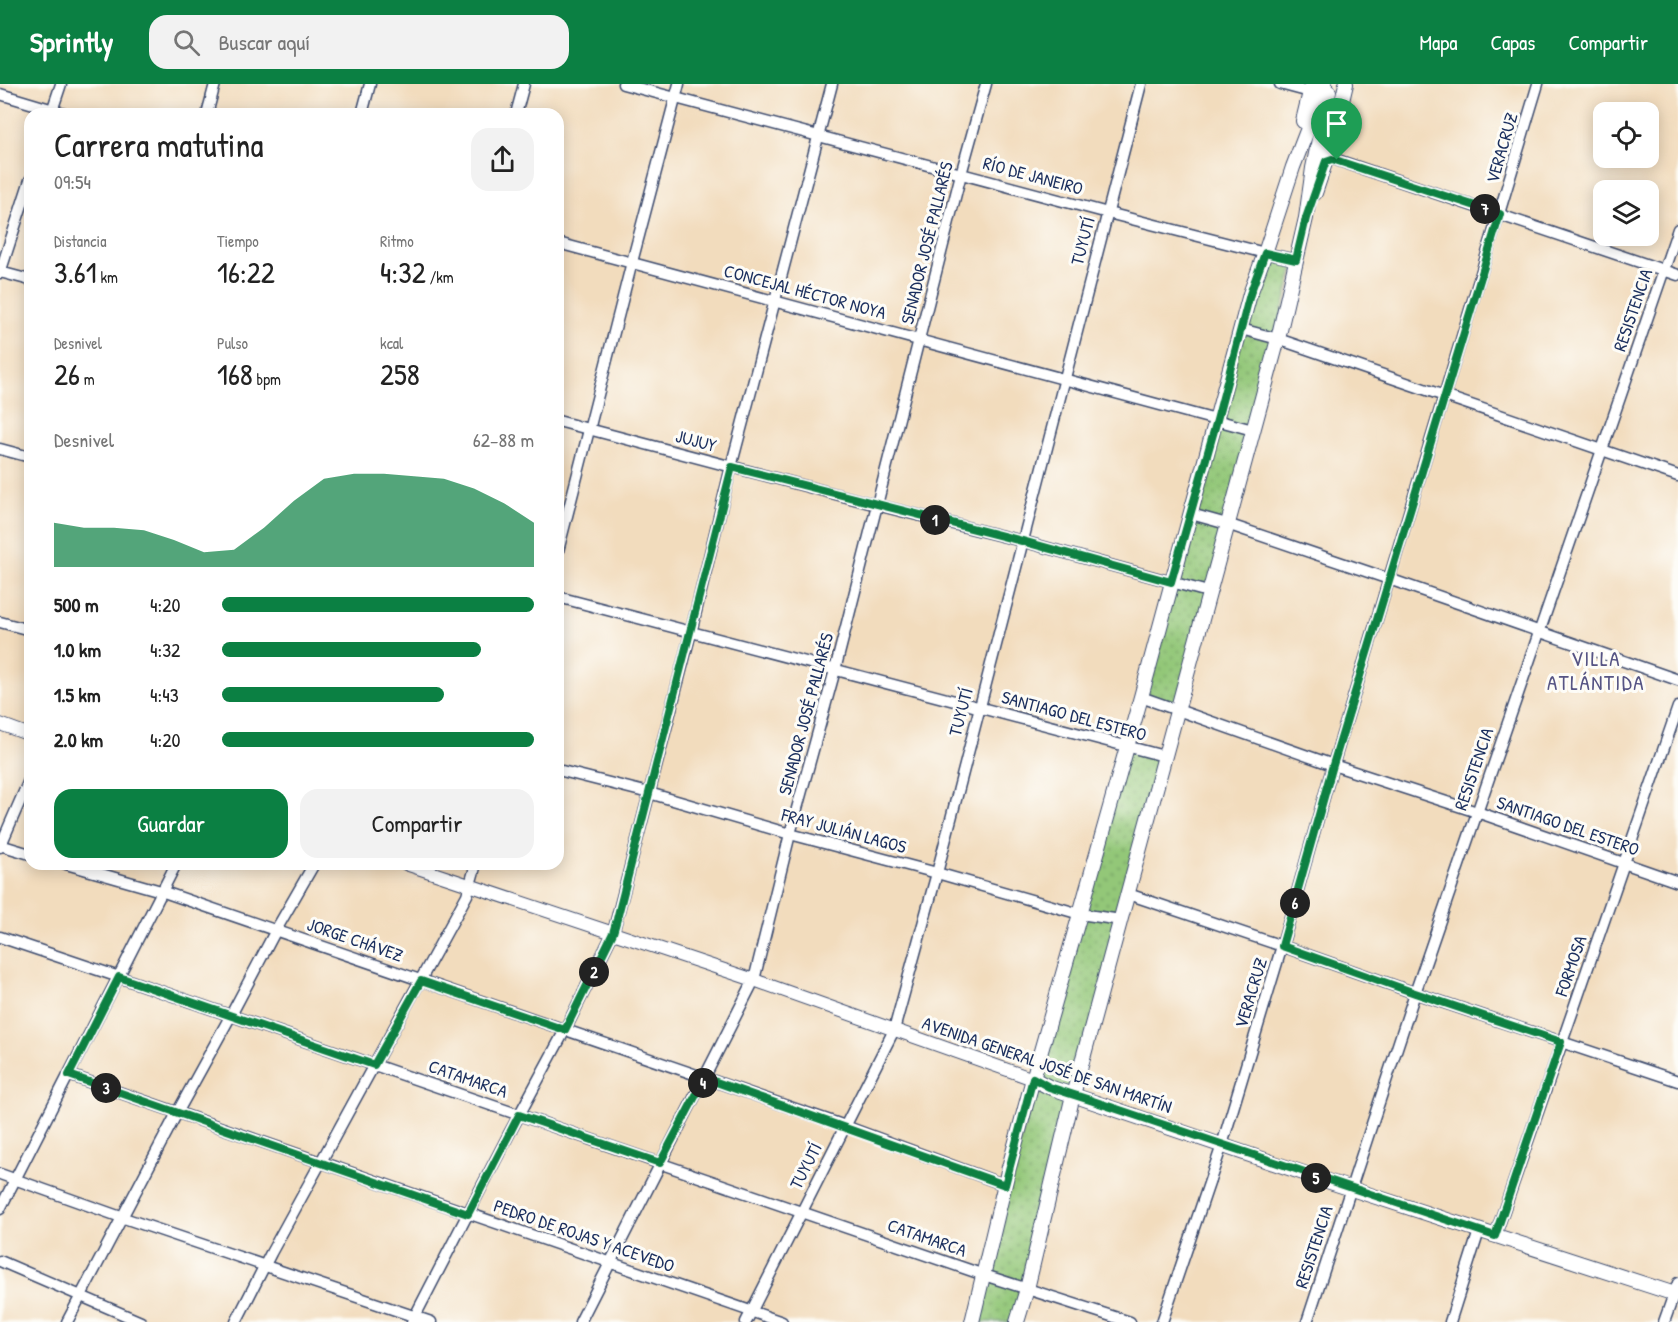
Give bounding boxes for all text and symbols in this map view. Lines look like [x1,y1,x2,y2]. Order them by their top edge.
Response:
search box [149,15,569,69]
text: Sprintly [30,23,113,61]
icon: search [170,26,203,59]
text: Buscar aquí [218,27,310,57]
text: Mapa [1419,28,1457,57]
text: Capas [1490,28,1535,57]
text: Compartir [1568,28,1648,57]
pin [1311,98,1362,160]
map controls [1593,102,1659,246]
button: locate [1593,102,1659,168]
icon: arrive [1320,107,1353,140]
street label: VERACRUZ [1480,110,1523,186]
text: Carrera matutina [54,123,263,167]
button: share [471,128,534,191]
street label: RÍO DE JANEIRO [980,150,1086,201]
street label: SENADOR JOSÉ PALLARÉS [894,159,959,327]
text: 09:54 [54,168,91,195]
button: layers [1593,180,1659,246]
pin: 7 [1470,194,1500,224]
text: 7 [1481,198,1489,220]
street label: TUYUTÍ [1064,214,1101,268]
text: Distancia [54,230,106,252]
text: Tiempo [217,230,259,252]
text: Ritmo [380,230,414,252]
text: 3.61 [54,252,97,292]
text: 16:22 [217,252,275,292]
text: 4:32 [380,252,426,292]
street label: CONCEJAL HÉCTOR NOYA [721,258,889,325]
street label: RESISTENCIA [1607,265,1658,354]
text: km [97,266,118,288]
text: /km [426,266,454,288]
text: Desnivel [54,332,102,354]
text: Pulso [217,332,248,354]
text: kcal [380,332,403,354]
text: 26 [54,354,80,394]
text: 168 [217,354,253,394]
text: 258 [380,354,420,394]
text: m [80,368,95,390]
text: bpm [253,368,281,390]
street label: JUJUY [673,423,719,458]
text: Desnivel [54,426,114,453]
text: 62–88 m [473,426,534,453]
pin: 1 [920,505,950,535]
text: 1 [932,509,938,531]
text: 500 m [54,591,99,618]
text: 4:20 [150,591,180,618]
street label: SENADOR JOSÉ PALLARÉS [772,630,839,798]
text: 1.0 km [54,636,101,663]
text: 4:32 [150,636,180,663]
district label: VILLA ATLÁNTIDA [1547,644,1645,697]
text: 1.5 km [54,681,101,708]
text: 4:43 [150,681,179,708]
street label: SANTIAGO DEL ESTERO [999,684,1149,747]
street label: TUYUTÍ [942,685,979,739]
street label: RESISTENCIA [1448,724,1499,813]
text: 2.0 km [54,726,103,753]
text: 4:20 [150,726,180,753]
button: Guardar [54,789,288,858]
button: Compartir [300,789,534,858]
street label: SANTIAGO DEL ESTERO [1494,789,1643,862]
street label: FRAY JULIÁN LAGOS [778,802,909,859]
pin: 6 [1280,888,1310,918]
text: 6 [1292,892,1298,914]
street label: JORGE CHÁVEZ [304,911,406,968]
street label: FORMOSA [1548,932,1593,1000]
street label: VERACRUZ [1228,955,1273,1031]
pin: 2 [579,957,609,987]
text: 2 [590,961,598,983]
street label: AVENIDA GENERAL JOSÉ DE SAN MARTÍN [919,1010,1175,1119]
street label: CATAMARCA [425,1053,511,1104]
pin: 4 [688,1068,718,1098]
text: 4 [700,1072,706,1094]
pin: 3 [91,1073,121,1103]
text: 3 [102,1077,110,1099]
street label: TUYUTÍ [783,1138,828,1193]
pin: 5 [1301,1163,1331,1193]
text: 5 [1313,1167,1319,1189]
street label: PEDRO DE ROJAS Y ACEVEDO [491,1193,678,1278]
street label: RESISTENCIA [1288,1202,1339,1291]
street label: CATAMARCA [884,1212,970,1263]

